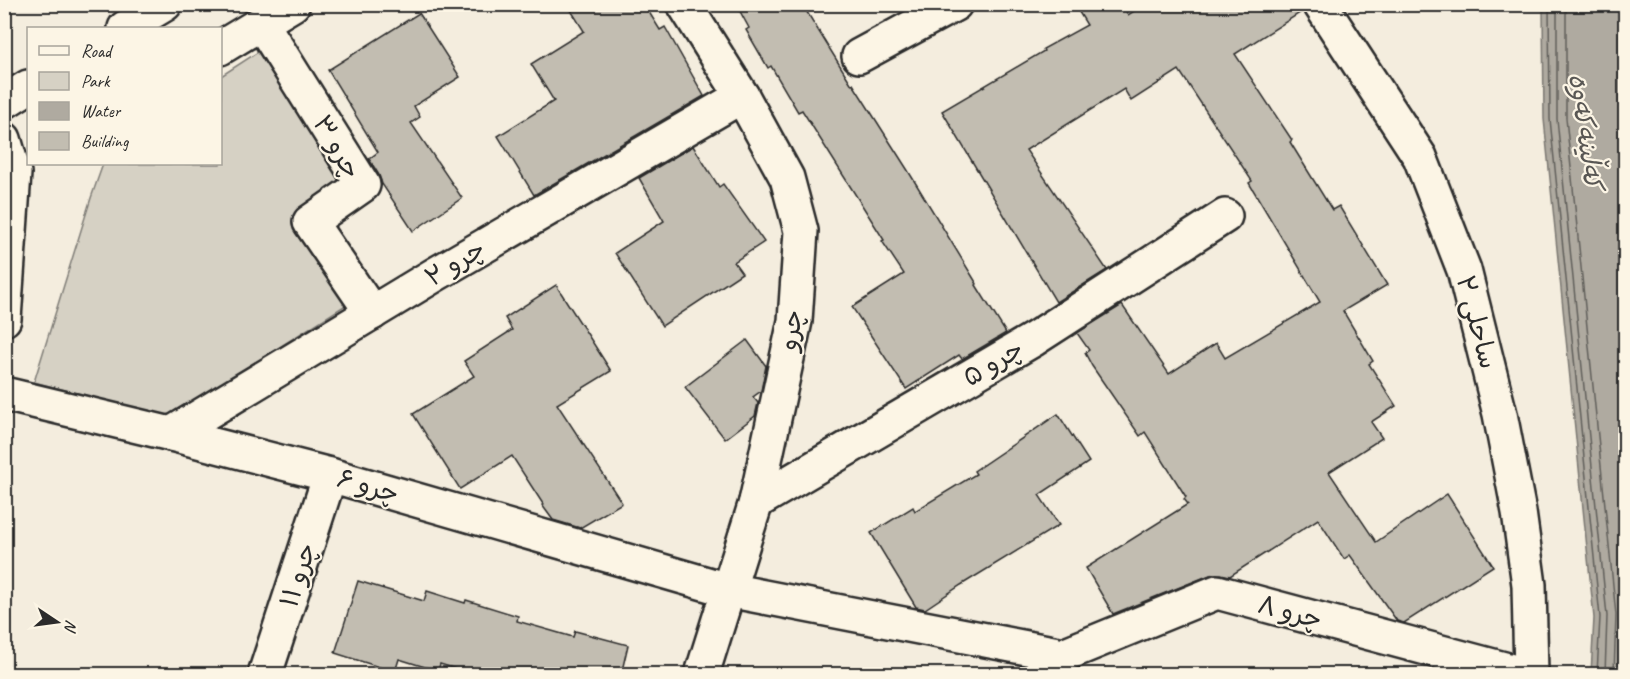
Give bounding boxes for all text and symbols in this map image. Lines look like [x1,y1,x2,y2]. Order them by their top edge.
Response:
legend [27,27,222,165]
text: Road [81,40,114,62]
text: Park [81,70,111,92]
water label: کەڵینەکەوە [1561,71,1614,195]
text: Water [81,100,122,122]
street label: چرو ۳ [306,109,368,185]
text: Building [81,130,130,152]
street label: چرو ۲ [419,232,491,294]
street label: ساحلی ۲ [1449,272,1505,372]
street label: چرو [771,307,810,355]
street label: چرو ۵ [957,332,1029,394]
street label: چرو ۶ [333,462,403,510]
street label: چرو ۱۱ [272,539,324,611]
street label: چرو ۸ [1254,588,1326,636]
north arrow [27,592,87,652]
text: N [59,618,81,635]

